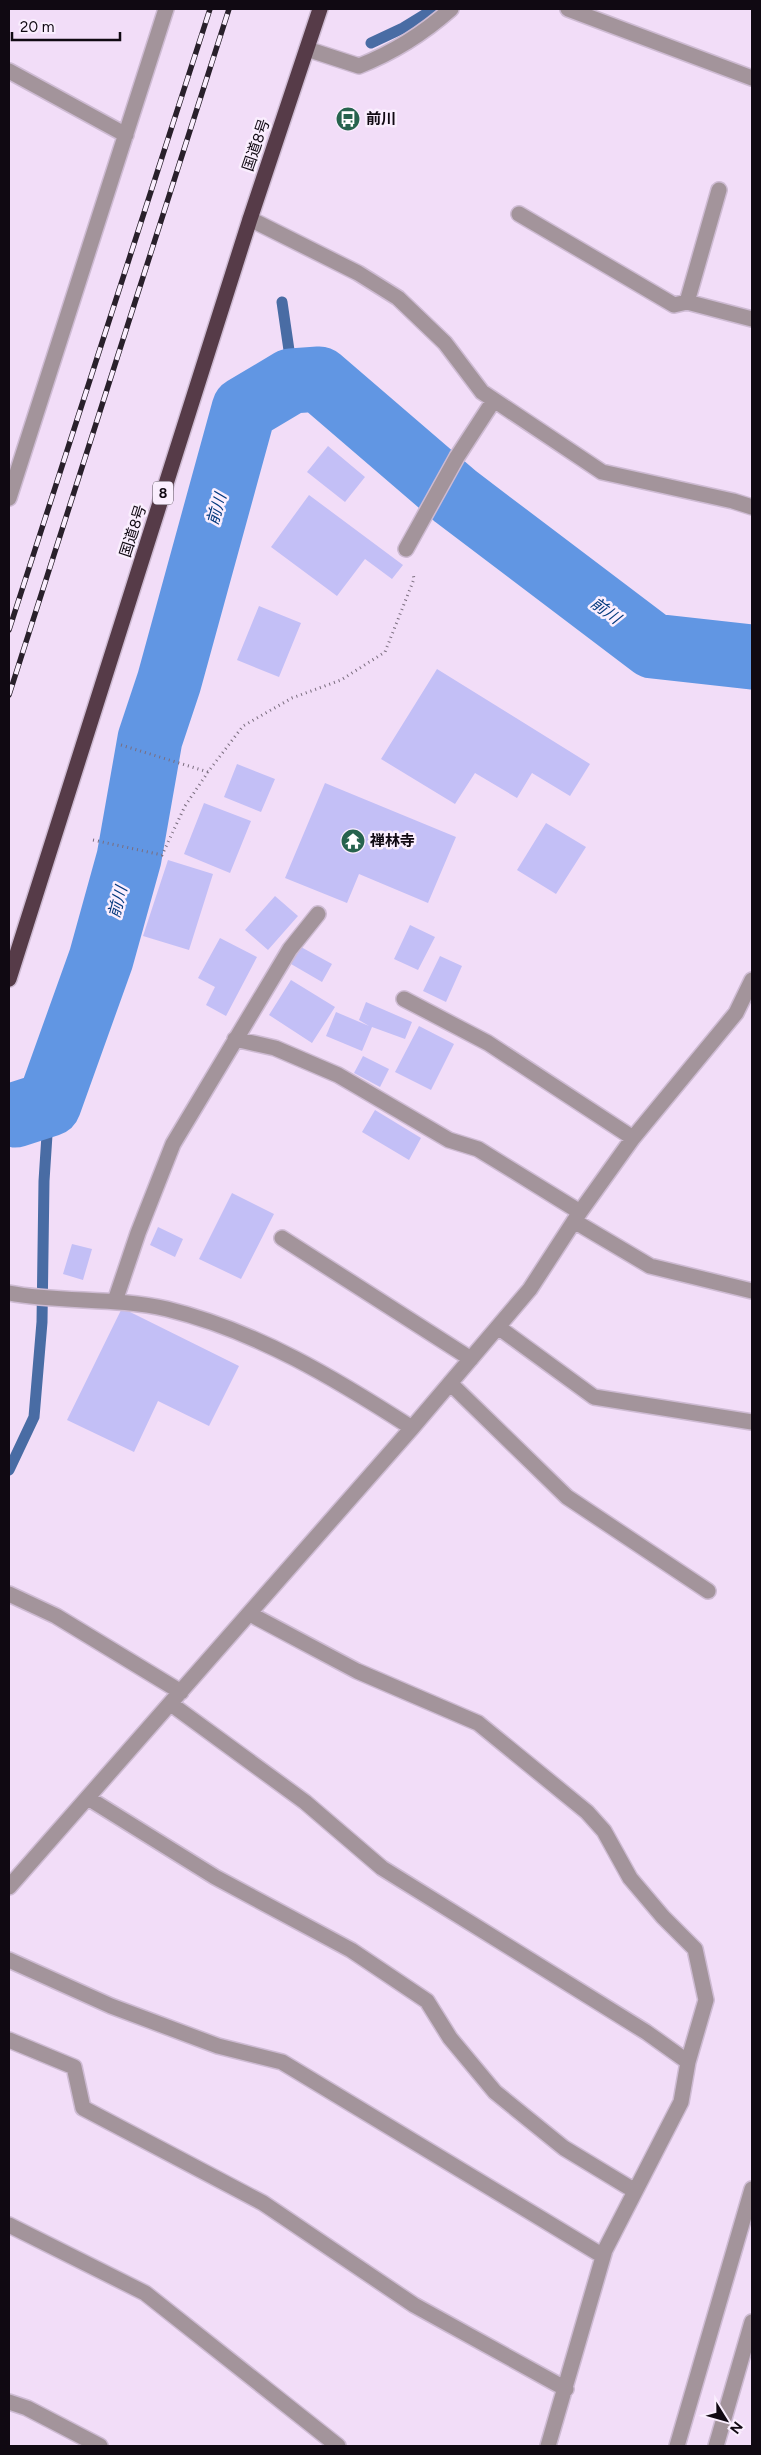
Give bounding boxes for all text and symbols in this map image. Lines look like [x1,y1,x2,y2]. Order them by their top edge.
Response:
scale bar [12,10,120,42]
text: 20 m [20,18,54,36]
bus stop icon: 前川 [335,106,361,132]
place label: 前川 [366,110,396,128]
street label: 国道8号 [239,116,273,174]
road number: 8 [153,482,173,504]
water label: 前川 [203,489,231,527]
street label: 国道8号 [116,502,150,560]
water label: 前川 [587,593,626,629]
temple icon: 禅林寺 [340,828,366,854]
place label: 禅林寺 [369,832,415,850]
water label: 前川 [104,882,131,920]
north arrow [701,2395,751,2445]
text: N [726,2418,746,2437]

